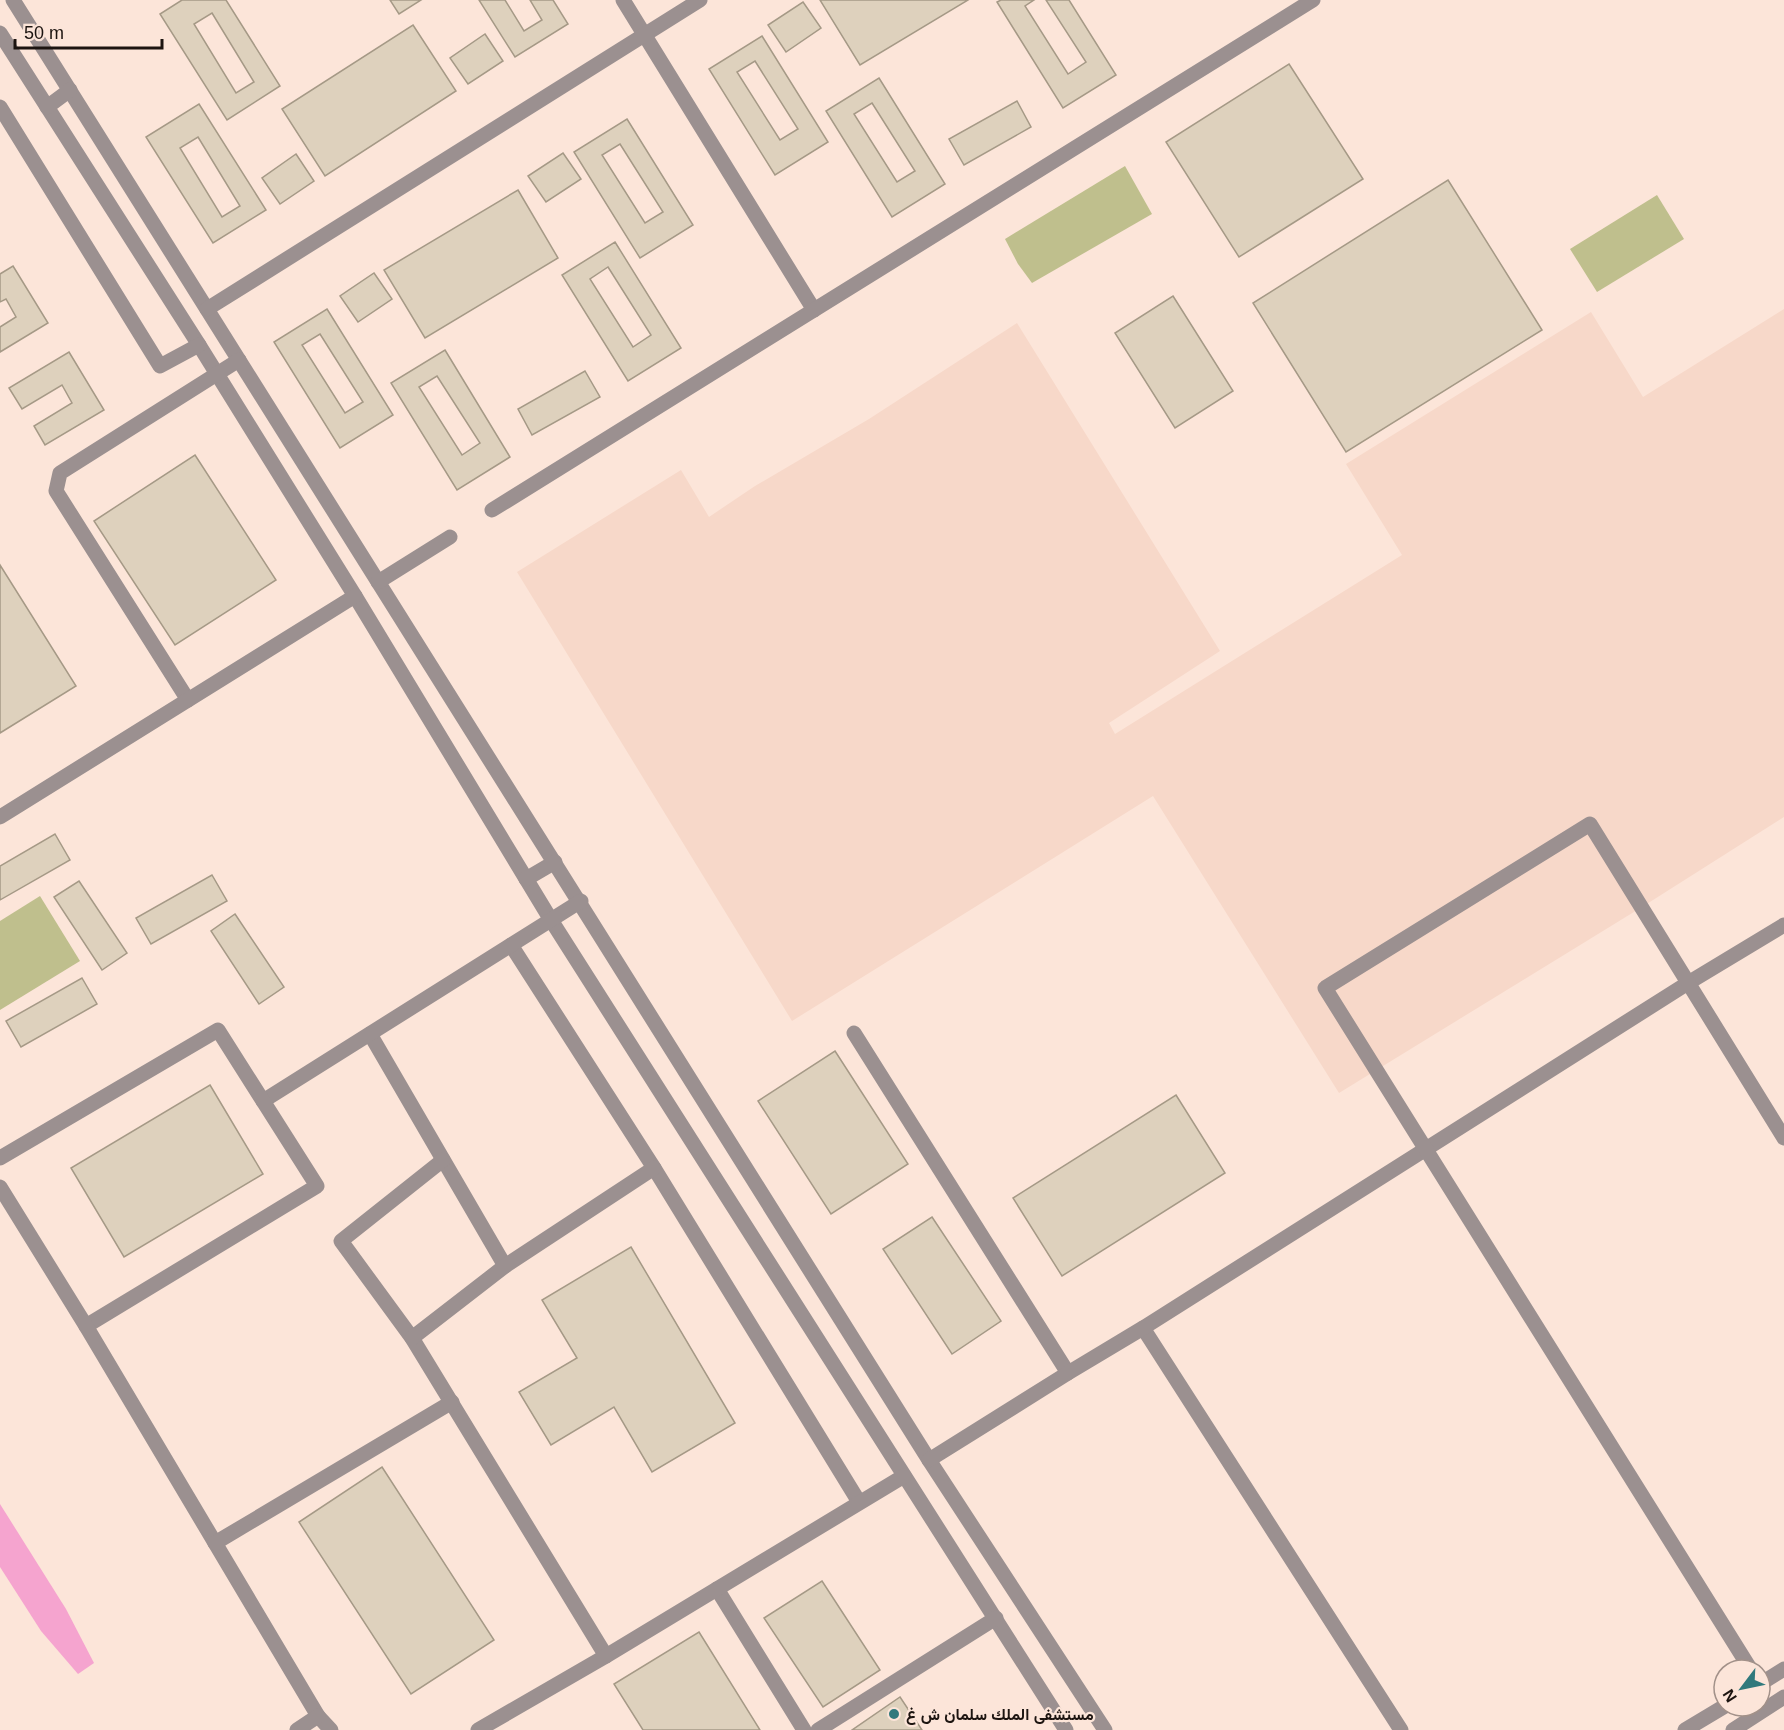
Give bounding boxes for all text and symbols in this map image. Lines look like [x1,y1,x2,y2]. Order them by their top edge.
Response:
scale bar [15,12,162,50]
text: 50 m [24,23,64,43]
north arrow [1712,1658,1772,1718]
text: N [1719,1686,1740,1705]
place label: مستشفى الملك سلمان ش غ [906,1706,1094,1725]
marker: مستشفى الملك سلمان ش غ [887,1707,901,1721]

